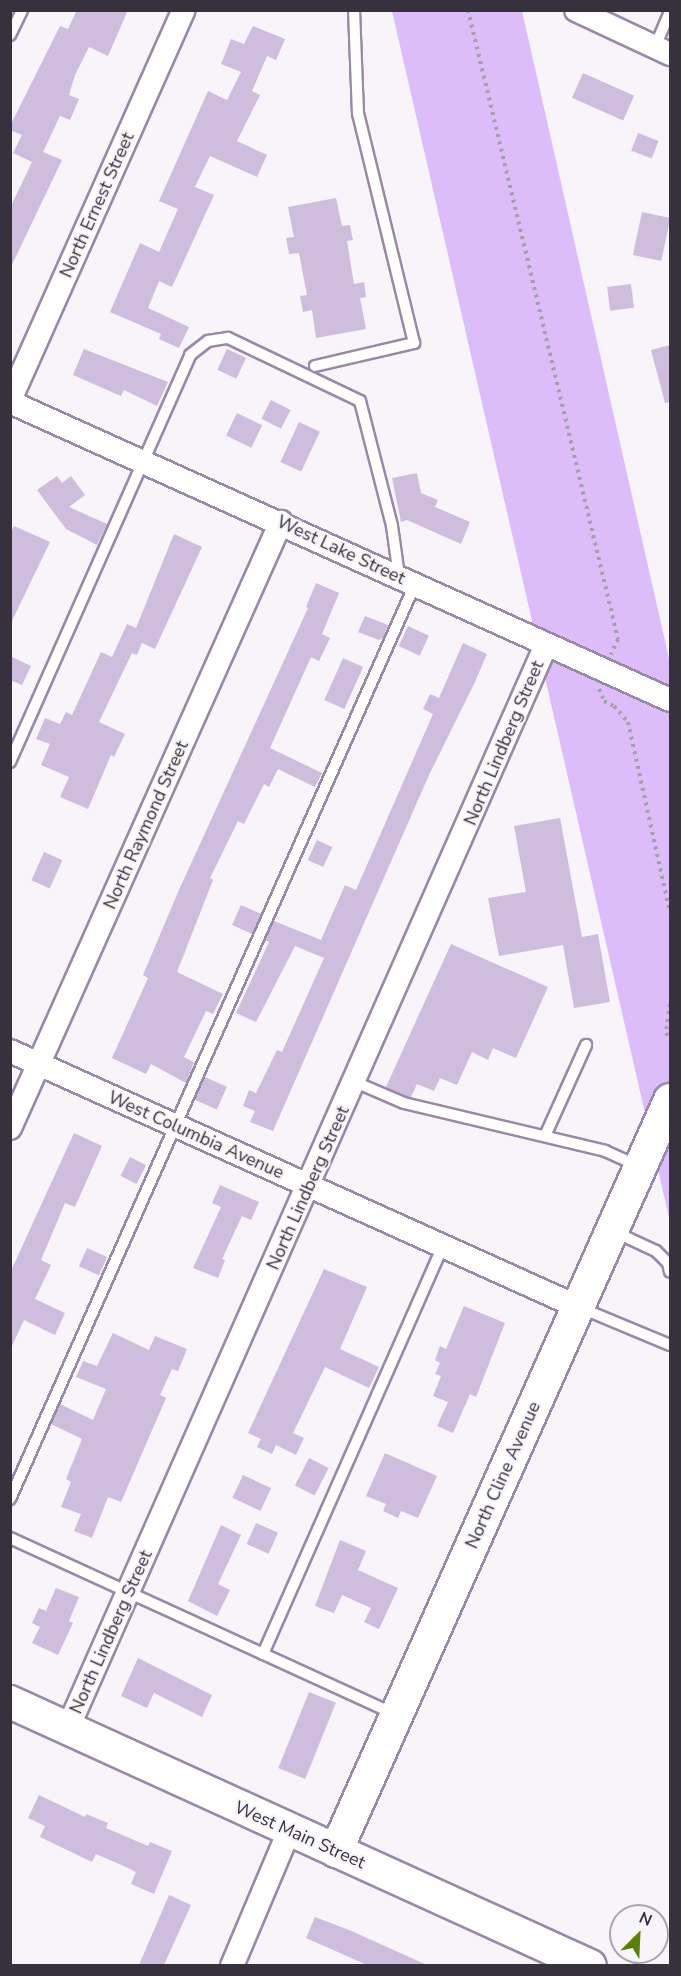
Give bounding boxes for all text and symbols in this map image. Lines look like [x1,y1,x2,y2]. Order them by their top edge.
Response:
street label: North Ernest Street [55,129,139,281]
street label: West Lake Street [273,511,409,589]
street label: North Lindberg Street [460,657,548,829]
street label: North Raymond Street [99,737,193,913]
street label: West Columbia Avenue [105,1086,287,1184]
street label: North Lindberg Street [262,1103,354,1273]
street label: North Cline Avenue [461,1398,545,1552]
street label: North Lindberg Street [65,1547,157,1717]
street label: West Main Street [231,1796,369,1874]
north arrow [609,1904,669,1964]
text: N [636,1907,655,1932]

